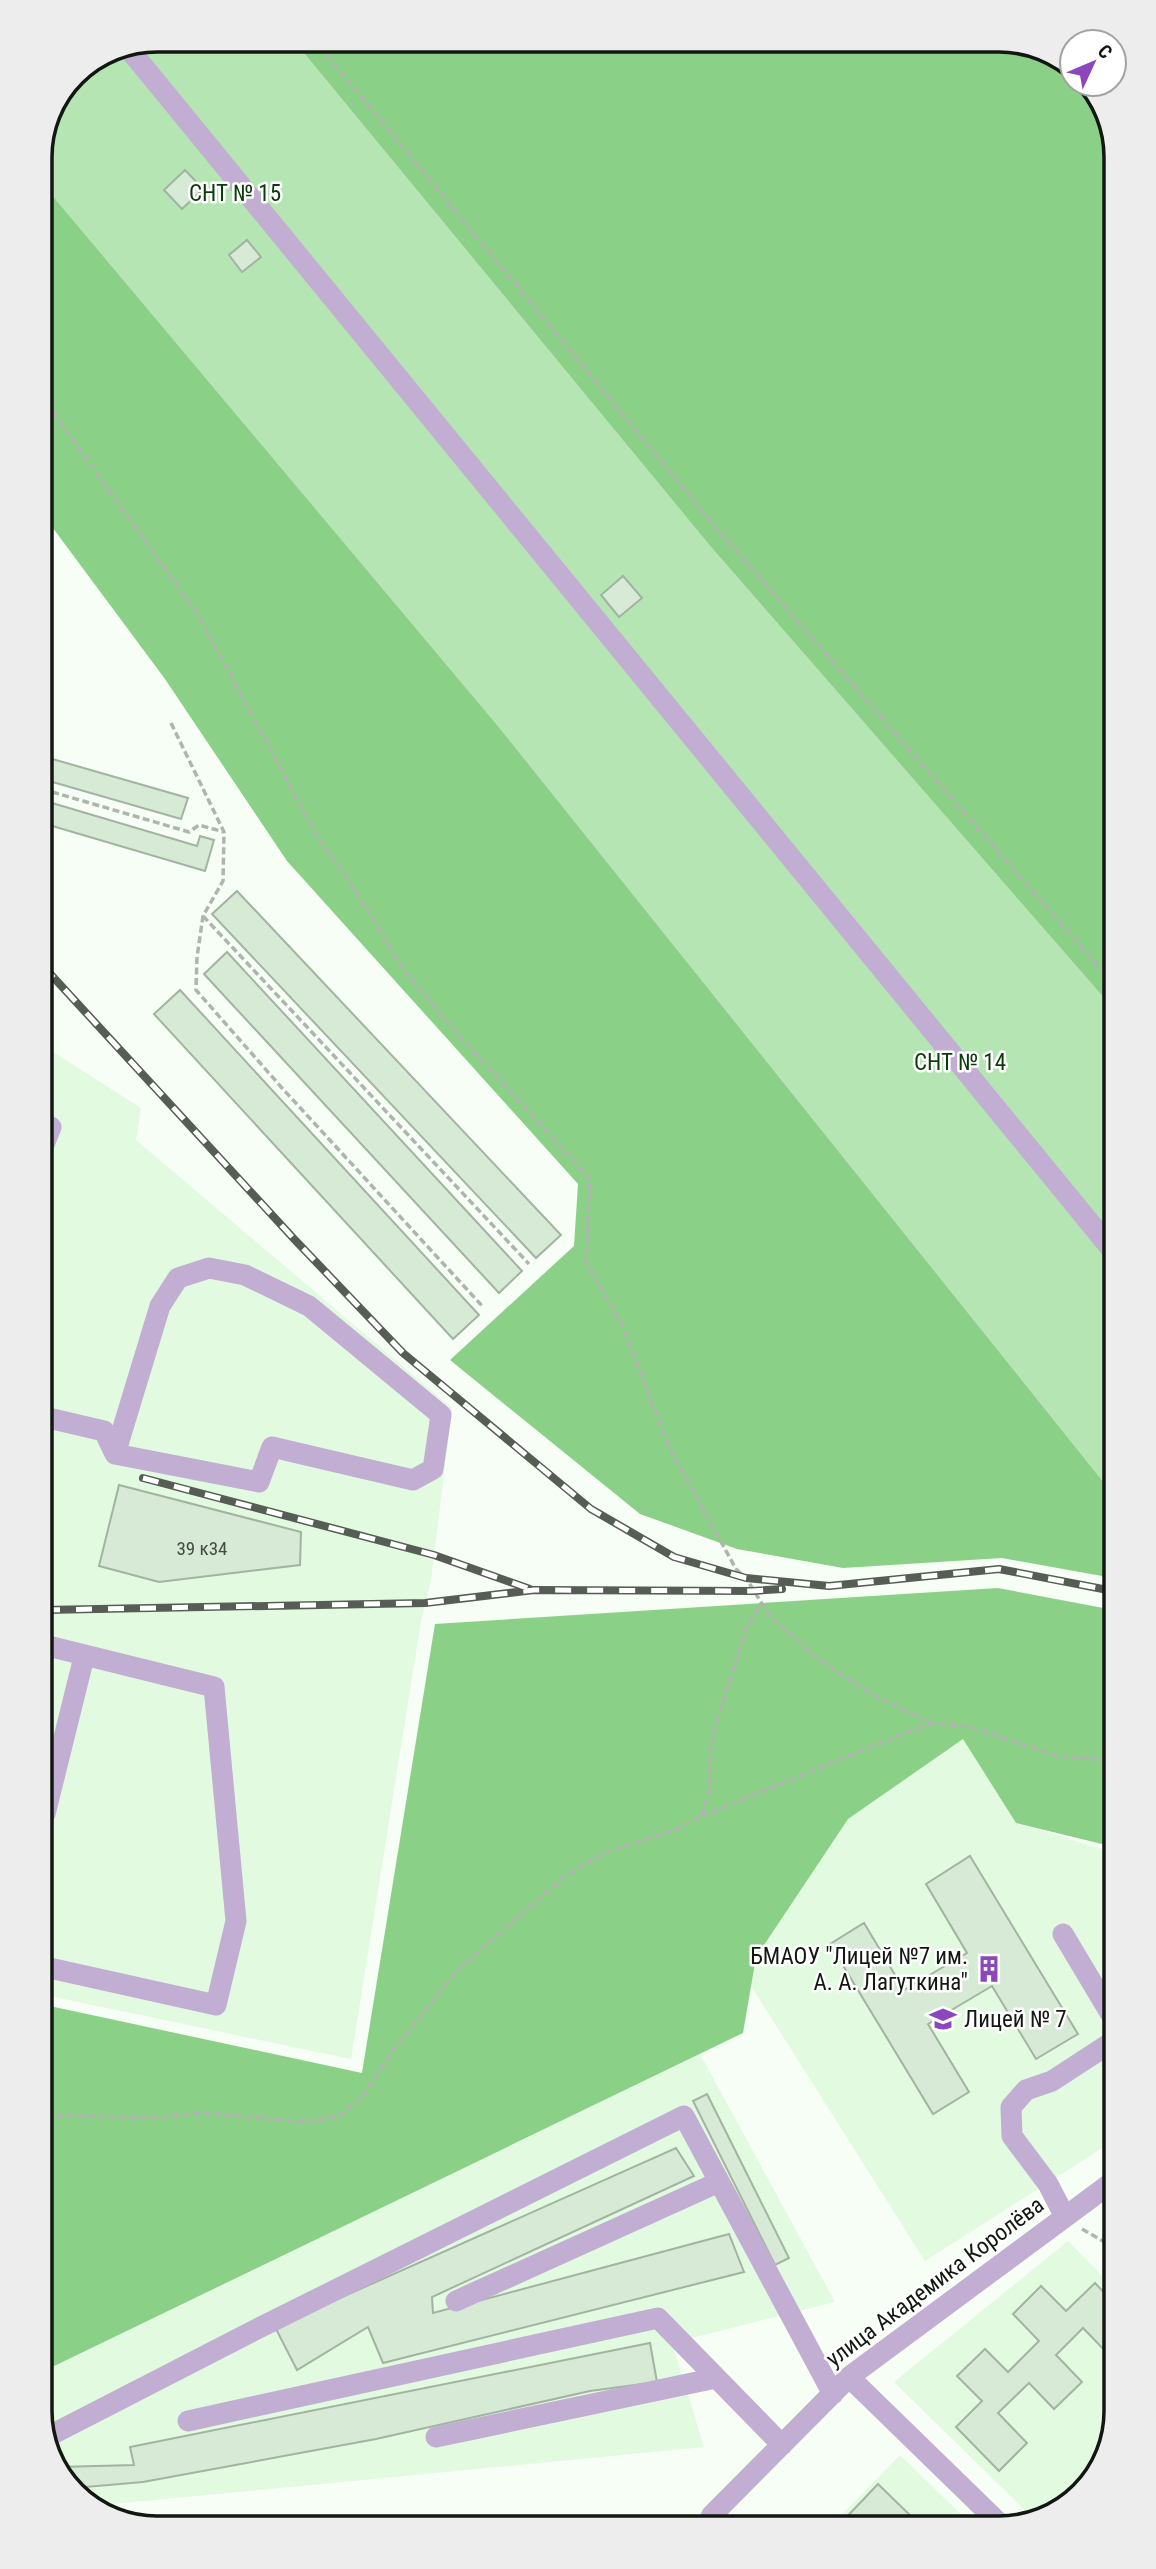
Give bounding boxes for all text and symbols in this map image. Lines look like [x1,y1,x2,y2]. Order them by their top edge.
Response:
north arrow [1058,28,1128,98]
text: С [1093,40,1117,64]
park label: СНТ № 15 [189,180,281,207]
park label: СНТ № 14 [914,1049,1006,1076]
house number: 39 к34 [176,1537,228,1560]
place label: БМАОУ "Лицей №7 им. А. А. Лагуткина" [750,1943,968,1996]
building icon: БМАОУ "Лицей №7 им. А. А. Лагуткина" [974,1954,1004,1984]
school or university icon: Лицей № 7 [928,2004,958,2034]
place label: Лицей № 7 [964,2006,1067,2033]
street label: улица Академика Королёва [821,2191,1049,2373]

